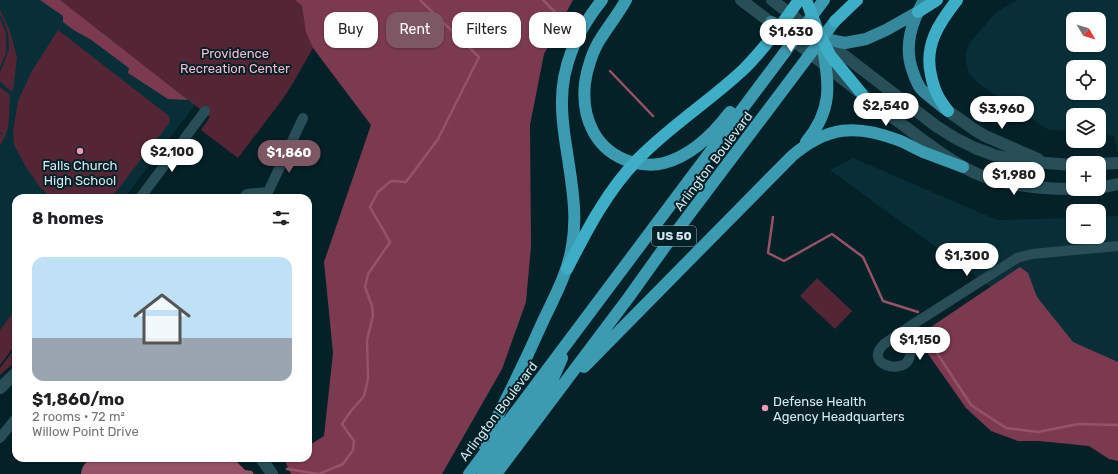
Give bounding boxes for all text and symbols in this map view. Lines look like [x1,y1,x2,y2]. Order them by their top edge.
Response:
chip: Buy [324,12,378,48]
chip: Rent [386,12,444,48]
chip: Filters [452,12,521,48]
chip: New [529,12,586,48]
north arrow [1066,12,1106,52]
map controls [1066,12,1106,244]
pin: $1,630 [758,19,824,53]
text: $1,630 [769,24,813,39]
park label: Providence Recreation Center [180,46,290,76]
button: locate [1066,60,1106,100]
pin: $2,540 [853,93,919,127]
pin: $3,960 [969,96,1035,130]
text: $2,540 [863,98,909,113]
text: $3,960 [979,101,1025,116]
button: layers [1066,108,1106,148]
street label: Arlington Boulevard [671,109,756,214]
pin: $2,100 [139,139,205,173]
pin: $1,860 [256,140,322,174]
text: $2,100 [150,144,194,159]
text: $1,860 [267,145,311,160]
marker: Falls Church High School [75,146,85,156]
button: + [1066,156,1106,196]
place label: Falls Church High School [43,158,117,189]
pin: $1,980 [981,162,1047,196]
text: $1,980 [992,167,1036,182]
button: − [1066,204,1106,244]
icon: filters [270,207,292,229]
text: 8 homes [32,208,104,228]
road number: US 50 [652,226,696,246]
pin: $1,300 [934,243,1000,277]
text: $1,300 [944,248,990,263]
icon: home [126,283,198,355]
pin: $1,150 [887,327,953,361]
text: $1,150 [899,332,941,347]
street label: Arlington Boulevard [456,359,541,464]
text: $1,860/mo [32,389,124,409]
place label: Defense Health Agency Headquarters [773,394,905,425]
marker: Defense Health Agency Headquarters [760,403,770,413]
text: 2 rooms · 72 m² [32,409,125,424]
text: Willow Point Drive [32,424,139,439]

